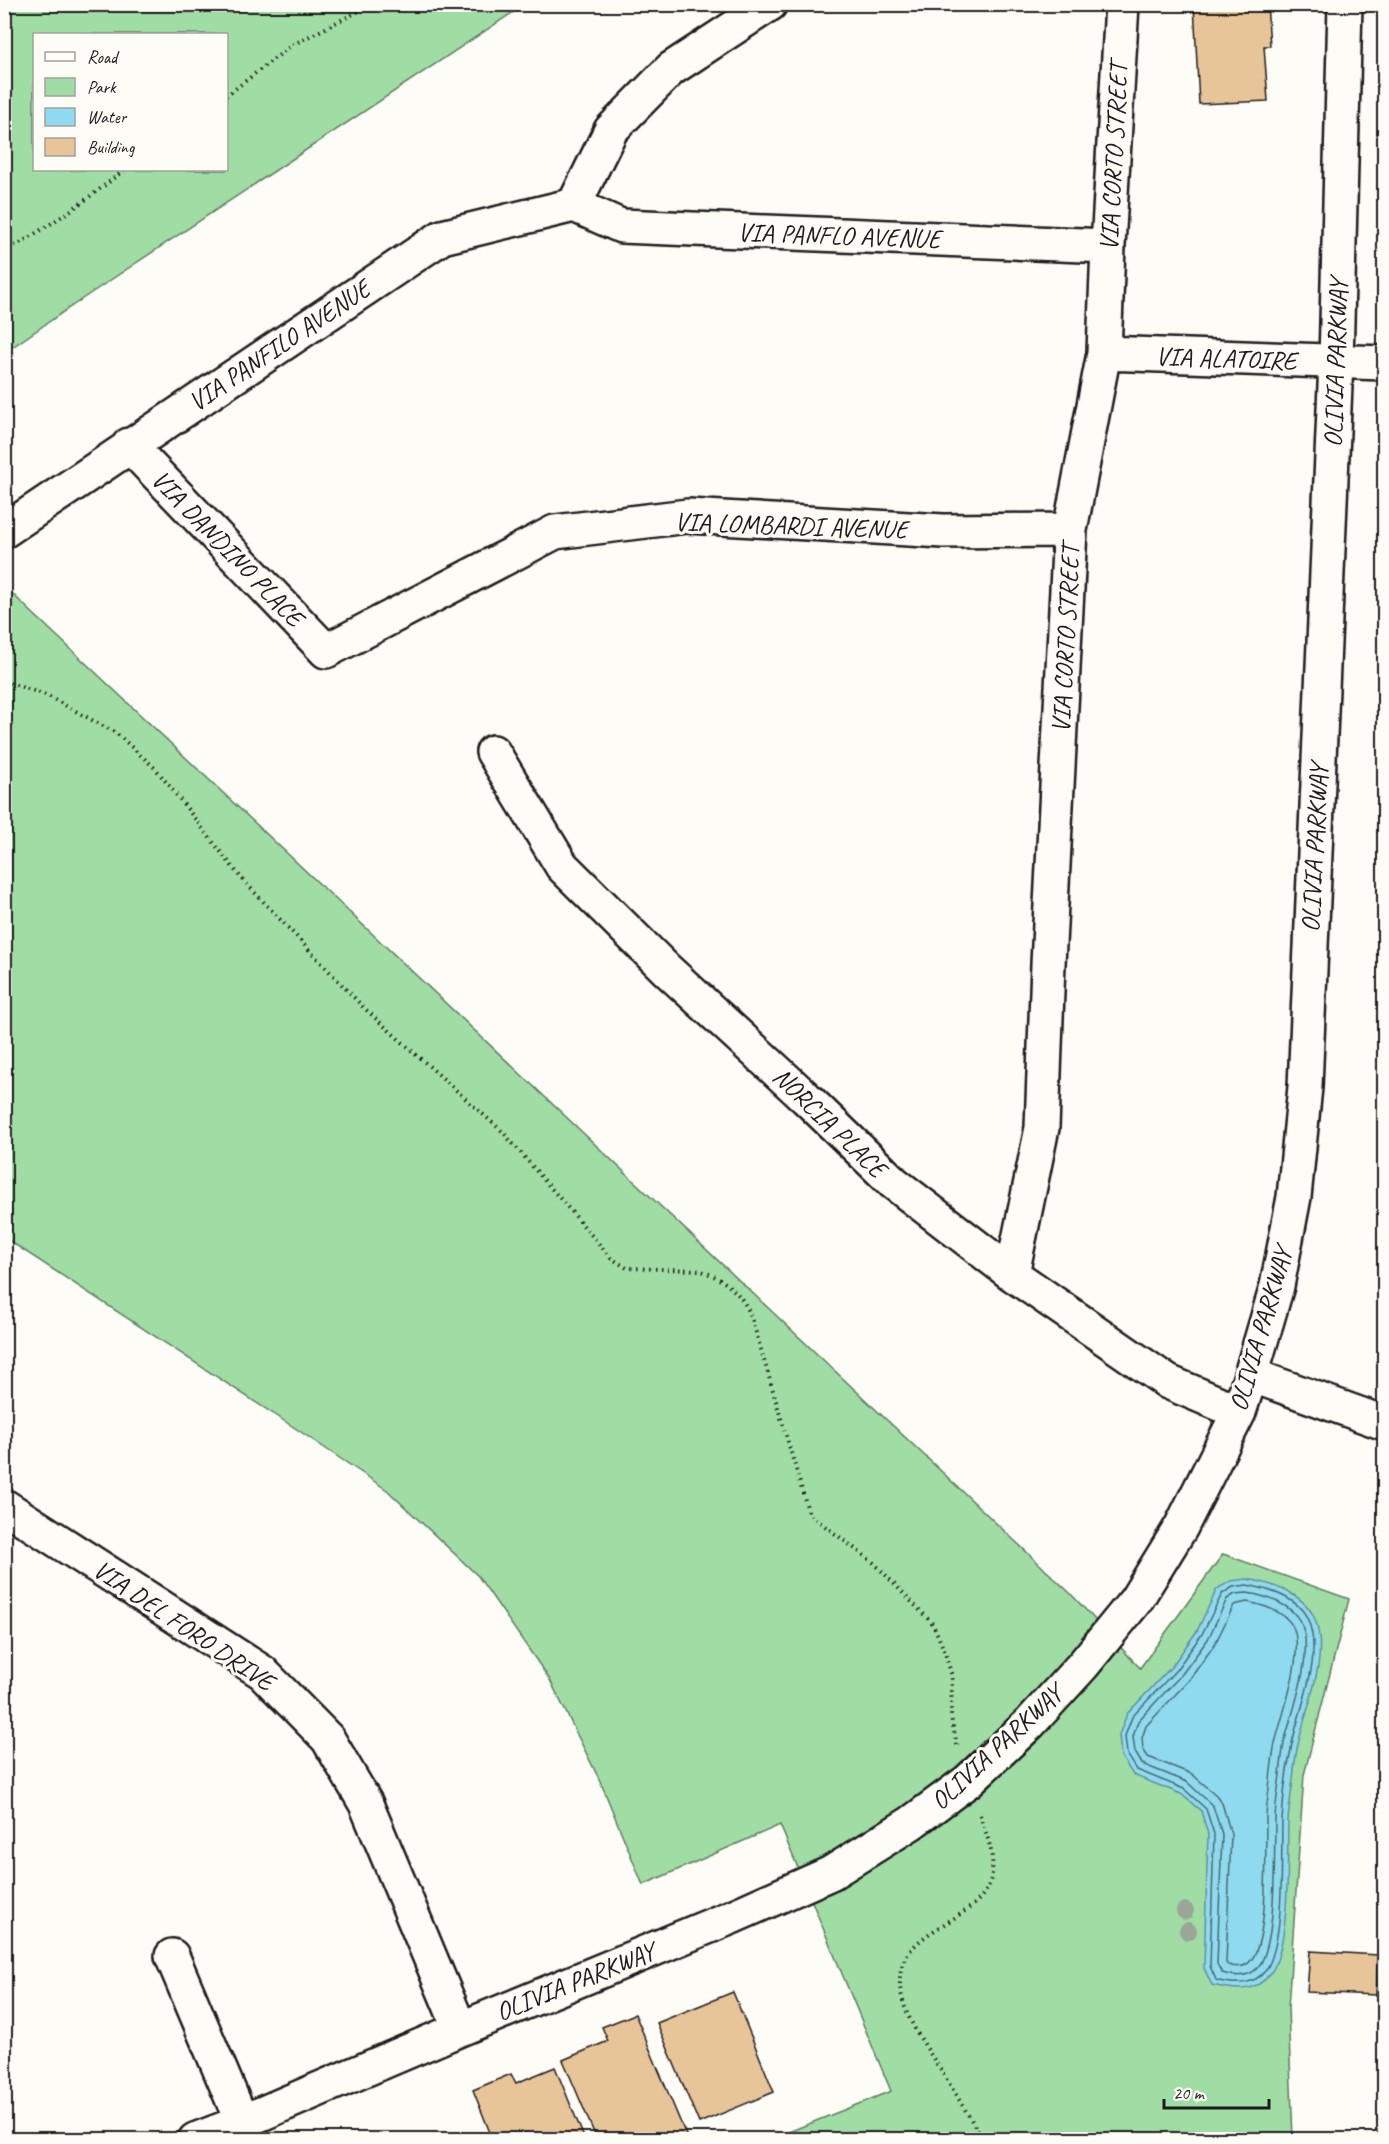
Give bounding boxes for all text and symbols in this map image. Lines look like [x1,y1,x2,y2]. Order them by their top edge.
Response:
legend [33,33,228,171]
text: Road [87,46,120,68]
street label: VIA CORTO STREET [1092,56,1135,252]
text: Park [87,76,117,98]
text: Water [87,106,128,128]
text: Building [87,136,136,158]
street label: VIA PANFLO AVENUE [737,215,945,256]
street label: VIA PANFILO AVENUE [182,270,380,418]
street label: OLIVIA PARKWAY [1316,273,1355,448]
street label: VIA ALATOIRE [1155,340,1300,378]
street label: VIA DANDINO PLACE [145,463,313,636]
street label: VIA LOMBARDI AVENUE [674,505,912,546]
street label: VIA CORTO STREET [1044,538,1087,734]
street label: OLIVIA PARKWAY [1294,758,1336,933]
street label: NORCIA PLACE [766,1060,896,1187]
street label: OLIVIA PARKWAY [1221,1239,1301,1415]
street label: VIA DEL FORO DRIVE [87,1553,283,1700]
street label: OLIVIA PARKWAY [924,1675,1073,1817]
street label: OLIVIA PARKWAY [491,1933,664,2028]
scale bar [1164,2072,1269,2110]
text: 20 m [1173,2082,1206,2104]

